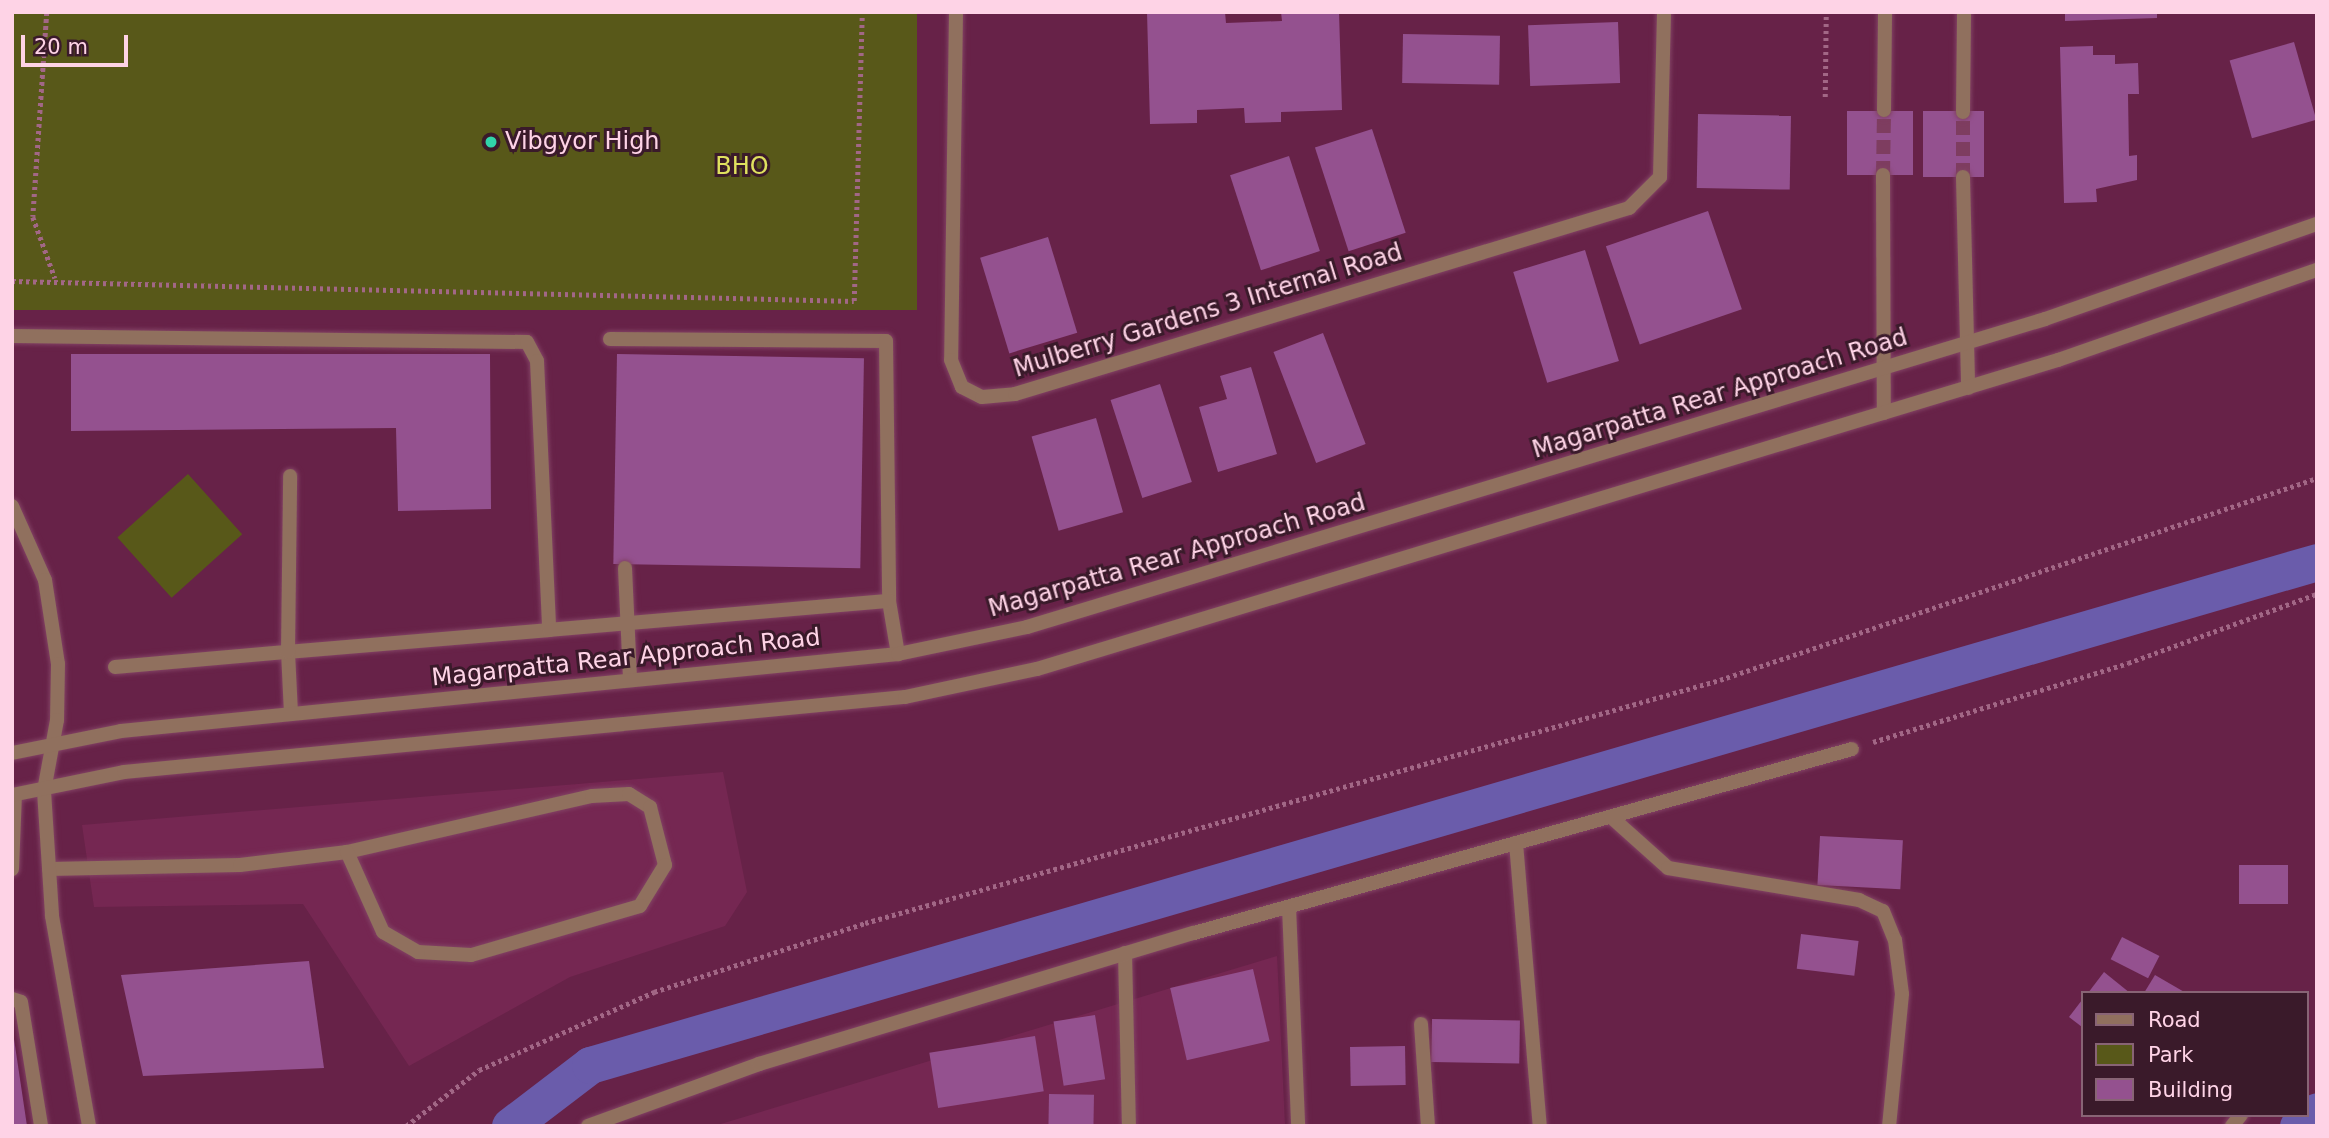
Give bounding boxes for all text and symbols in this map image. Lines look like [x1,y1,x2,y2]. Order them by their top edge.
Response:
scale bar [24,21,131,65]
text: 20 m [34,35,88,59]
place label: Vibgyor High [505,128,660,156]
marker: Vibgyor High [483,134,499,150]
park label: BHO [715,153,769,181]
street label: Mulberry Gardens 3 Internal Road [1010,238,1406,384]
street label: Magarpatta Rear Approach Road [1529,323,1911,465]
street label: Magarpatta Rear Approach Road [985,488,1369,624]
street label: Magarpatta Rear Approach Road [430,623,822,693]
legend [2080,991,2308,1117]
text: Road [2148,1008,2201,1032]
text: Park [2148,1043,2193,1067]
text: Building [2148,1078,2233,1102]

